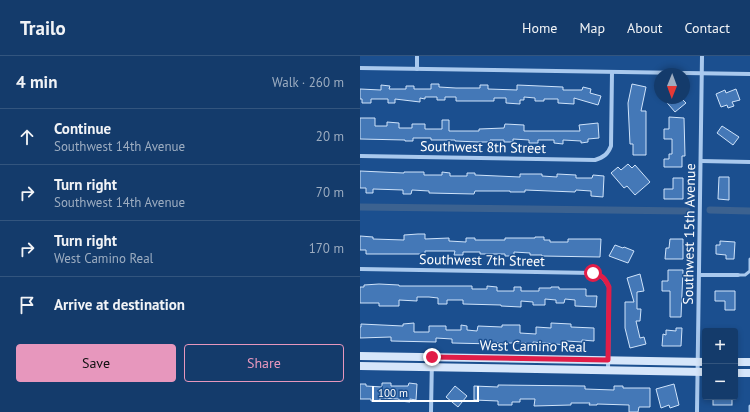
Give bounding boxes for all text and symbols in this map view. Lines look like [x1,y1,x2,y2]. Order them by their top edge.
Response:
text: Trailo [20,16,66,40]
text: Home [522,19,557,37]
text: Map [579,19,605,37]
text: About [627,19,663,37]
text: Contact [685,19,730,37]
north arrow [654,68,690,104]
text: 4 min [16,71,57,93]
text: Walk · 260 m [272,74,344,91]
text: Continue [54,119,111,138]
icon: ahead [16,126,38,148]
text: 20 m [316,128,344,145]
street label: Southwest 8th Street [420,137,546,157]
text: Southwest 14th Avenue [54,138,185,155]
street label: Southwest 15th Avenue [679,163,699,305]
text: Turn right [54,175,117,194]
icon: right [16,182,38,204]
text: 70 m [316,184,344,201]
text: Southwest 14th Avenue [54,194,185,211]
text: Turn right [54,231,117,250]
icon: right [16,238,38,260]
text: 170 m [309,240,344,257]
text: West Camino Real [54,250,153,267]
street label: Southwest 7th Street [419,250,545,270]
route start [584,264,602,282]
icon: arrive [16,294,38,316]
text: Arrive at destination [54,295,185,314]
map controls [702,328,738,400]
button: + [702,328,738,364]
street label: West Camino Real [479,336,587,356]
button: Save [16,344,176,382]
button: Share [184,344,344,382]
route end [423,348,441,366]
button: − [702,364,738,400]
scale bar [372,384,479,403]
text: 100 m [378,386,408,400]

